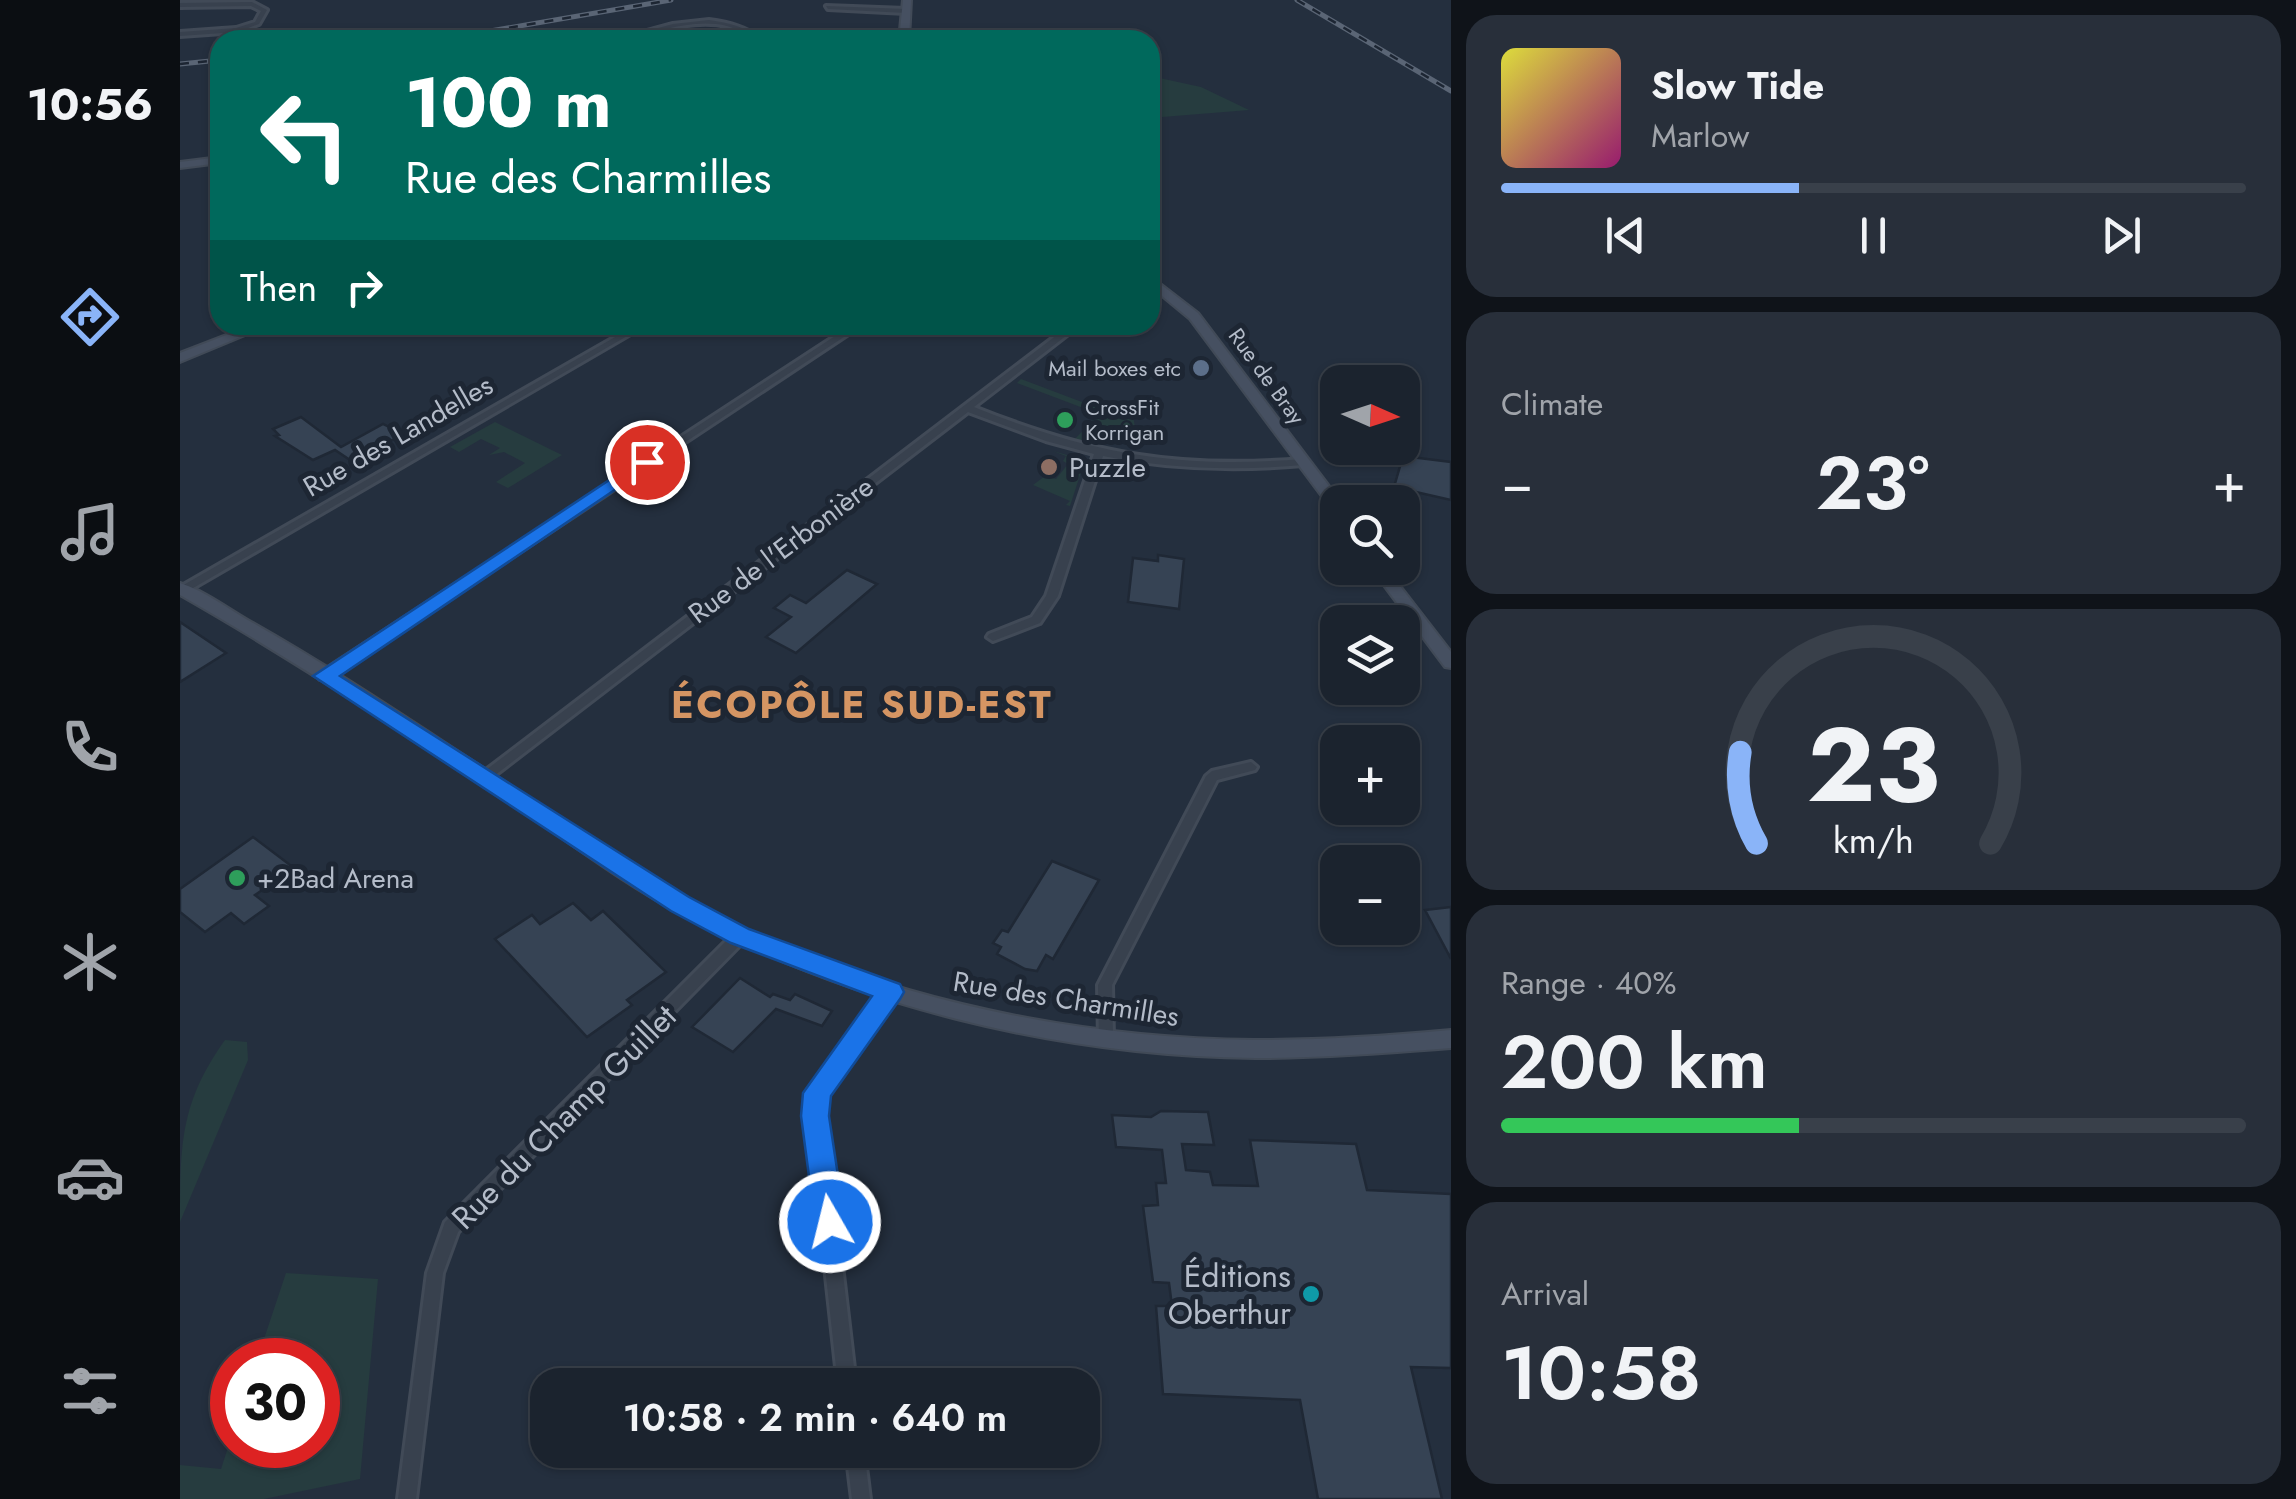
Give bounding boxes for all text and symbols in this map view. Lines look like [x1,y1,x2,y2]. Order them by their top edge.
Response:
text: 100 m [405,52,612,153]
text: Slow Tide [1651,58,1824,113]
icon: left [240,70,370,200]
text: 10:56 [27,72,153,137]
text: Marlow [1651,113,1749,159]
text: Rue des Charmilles [405,145,771,210]
icon: previous [1598,208,1653,263]
icon: pause [1846,208,1901,263]
icon: next [2094,208,2149,263]
text: Then [240,260,317,315]
icon: right [337,260,392,315]
icon: directions [55,282,125,352]
street label: Rue de Bray [1221,321,1313,431]
place label: Mail boxes etc [1048,352,1181,384]
marker: Mail boxes etc [1190,357,1212,379]
street label: Rue des Landelles [296,365,500,507]
north arrow [1320,365,1420,465]
map controls [1320,365,1420,945]
text: Climate [1501,381,1603,427]
place label: CrossFit Korrigan [1085,391,1164,448]
marker: CrossFit Korrigan [1054,409,1076,431]
pin [605,420,690,505]
text: 23° [1816,429,1930,537]
icon: arrive [620,435,675,490]
text: − [1501,443,1533,523]
text: + [2212,443,2246,523]
place label: Puzzle [1069,447,1146,488]
marker: Puzzle [1038,456,1060,478]
street label: Rue de l'Erbonière [680,467,882,633]
button: search [1320,485,1420,585]
icon: music [55,497,125,567]
button: layers [1320,605,1420,705]
district label: ÉCOPÔLE SUD-EST [671,677,1053,732]
text: 23 [1807,690,1940,840]
icon: phone [55,712,125,782]
button: + [1320,725,1420,825]
text: km/h [1833,815,1914,866]
button: − [1320,845,1420,945]
place label: +2Bad Arena [257,858,414,899]
marker: +2Bad Arena [226,867,248,889]
icon: climate [55,927,125,997]
text: Range · 40% [1501,960,1677,1006]
street label: Rue des Charmilles [950,961,1182,1037]
street label: Rue du Champ Guillet [441,994,687,1240]
text: 200 km [1501,1008,1768,1116]
icon: car [55,1142,125,1212]
position arrow [778,1170,882,1274]
place label: Éditions Oberthur [1168,1253,1291,1336]
text: Arrival [1501,1271,1589,1317]
marker: Éditions Oberthur [1300,1283,1322,1305]
text: 10:58 [1501,1319,1701,1427]
speed limit sign: 30 [210,1338,340,1468]
icon: filters [55,1356,125,1426]
text: 10:58 · 2 min · 640 m [623,1390,1007,1445]

